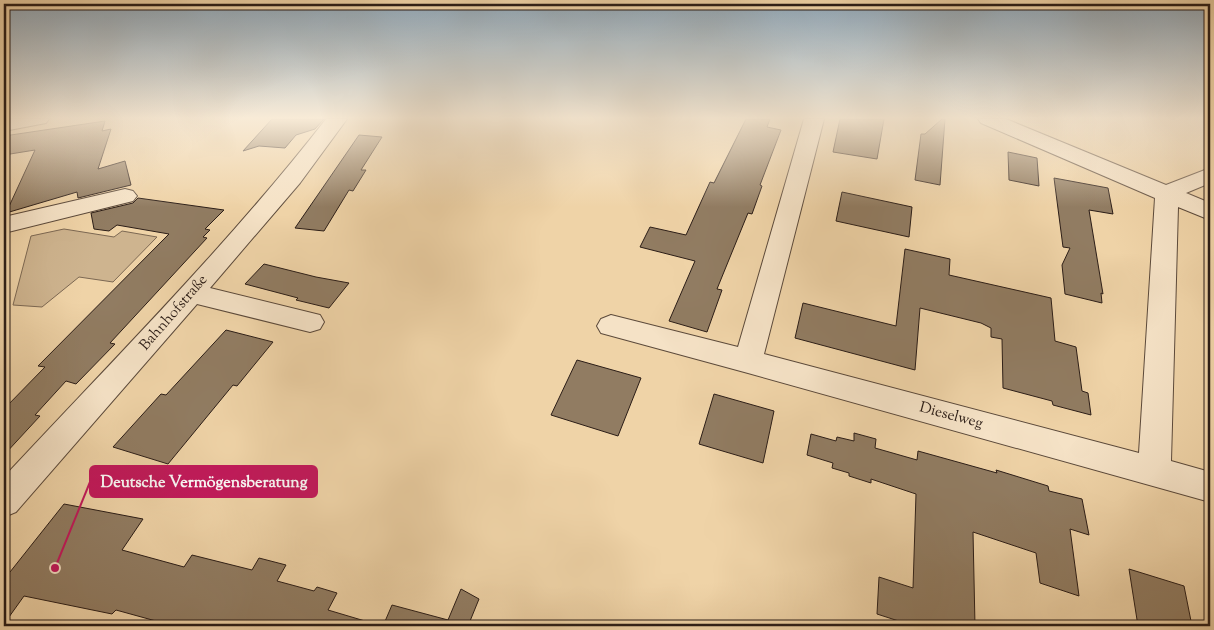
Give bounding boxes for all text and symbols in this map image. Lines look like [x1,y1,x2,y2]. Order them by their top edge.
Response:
street label: Bahnhofstraße [135,270,213,356]
street label: Dieselweg [917,397,985,435]
callout: Deutsche Vermögensberatung [90,466,317,497]
text: Deutsche Vermögensberatung [101,472,308,495]

